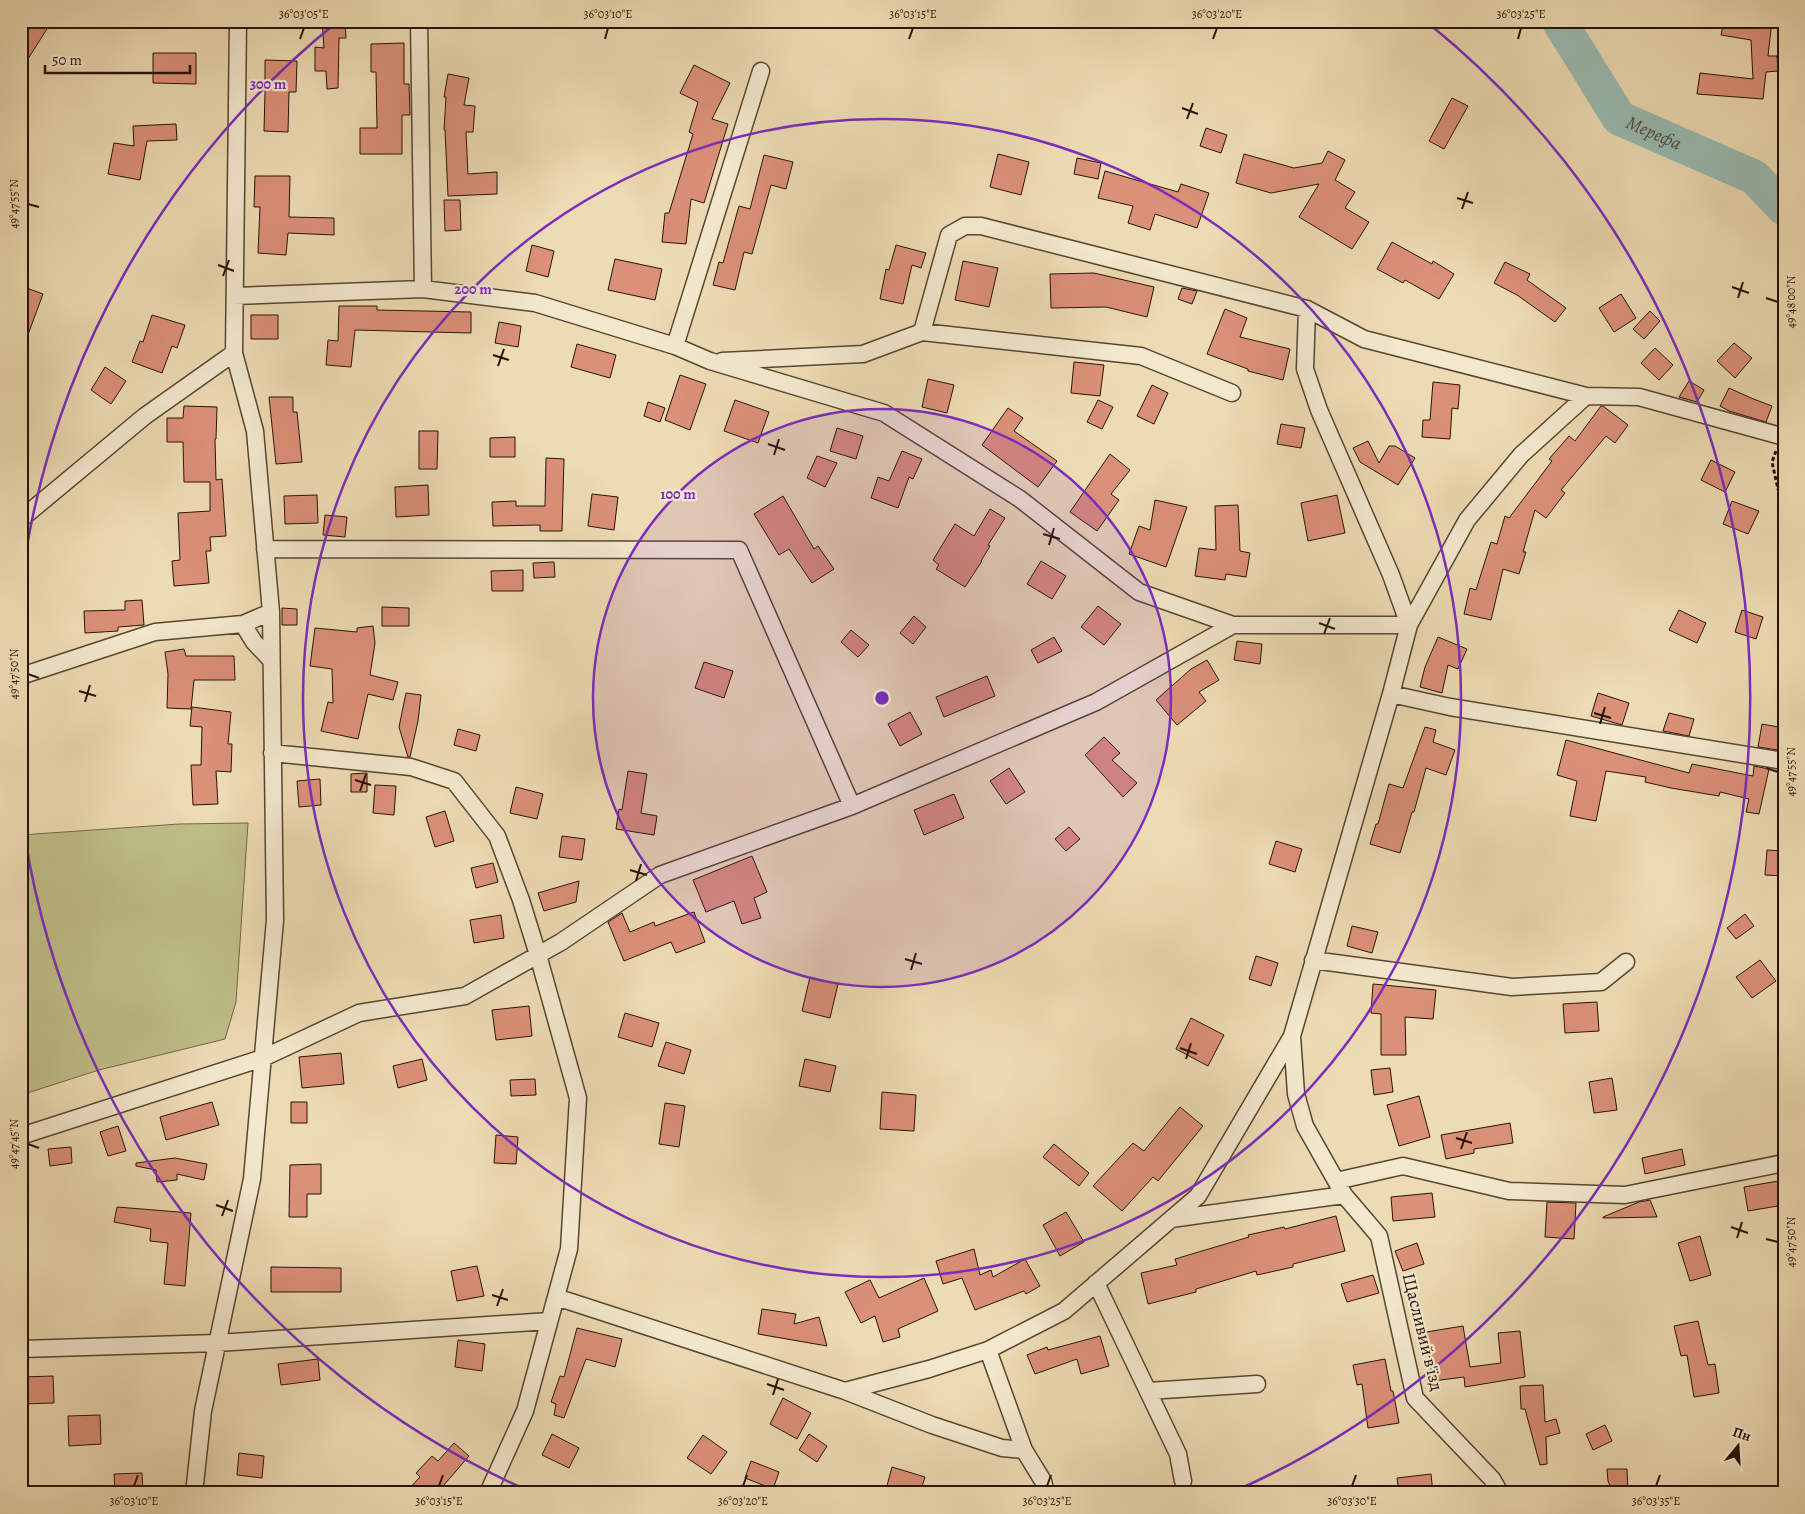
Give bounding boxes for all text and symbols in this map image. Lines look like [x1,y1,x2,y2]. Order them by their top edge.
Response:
text: 36°03'05"E [279,6,329,22]
text: 36°03'10"E [584,6,632,22]
text: 36°03'15"E [889,6,937,22]
text: 36°03'20"E [1192,6,1242,22]
text: 36°03'25"E [1496,6,1546,22]
scale bar [45,42,190,74]
text: 50 m [52,50,82,70]
text: 300 m [250,74,287,94]
water label: Мерефа [1622,110,1686,157]
text: 49°47'55"N [6,179,22,229]
text: 49°48'00"N [1783,275,1799,328]
text: 200 m [454,279,492,299]
text: 100 m [660,484,696,504]
text: 49°47'50"N [6,648,22,699]
centre of rings [873,689,891,707]
text: 49°47'55"N [1783,747,1799,797]
text: 49°47'45"N [6,1119,22,1169]
text: 49°47'50"N [1783,1216,1799,1267]
street label: Щасливий в'їзд [1397,1271,1449,1393]
north arrow [1712,1422,1762,1472]
text: Пн [1730,1422,1754,1446]
text: 36°03'10"E [110,1493,158,1509]
text: 36°03'15"E [415,1493,463,1509]
text: 36°03'20"E [718,1493,768,1509]
text: 36°03'25"E [1022,1493,1072,1509]
text: 36°03'30"E [1327,1493,1377,1509]
text: 36°03'35"E [1632,1493,1680,1509]

